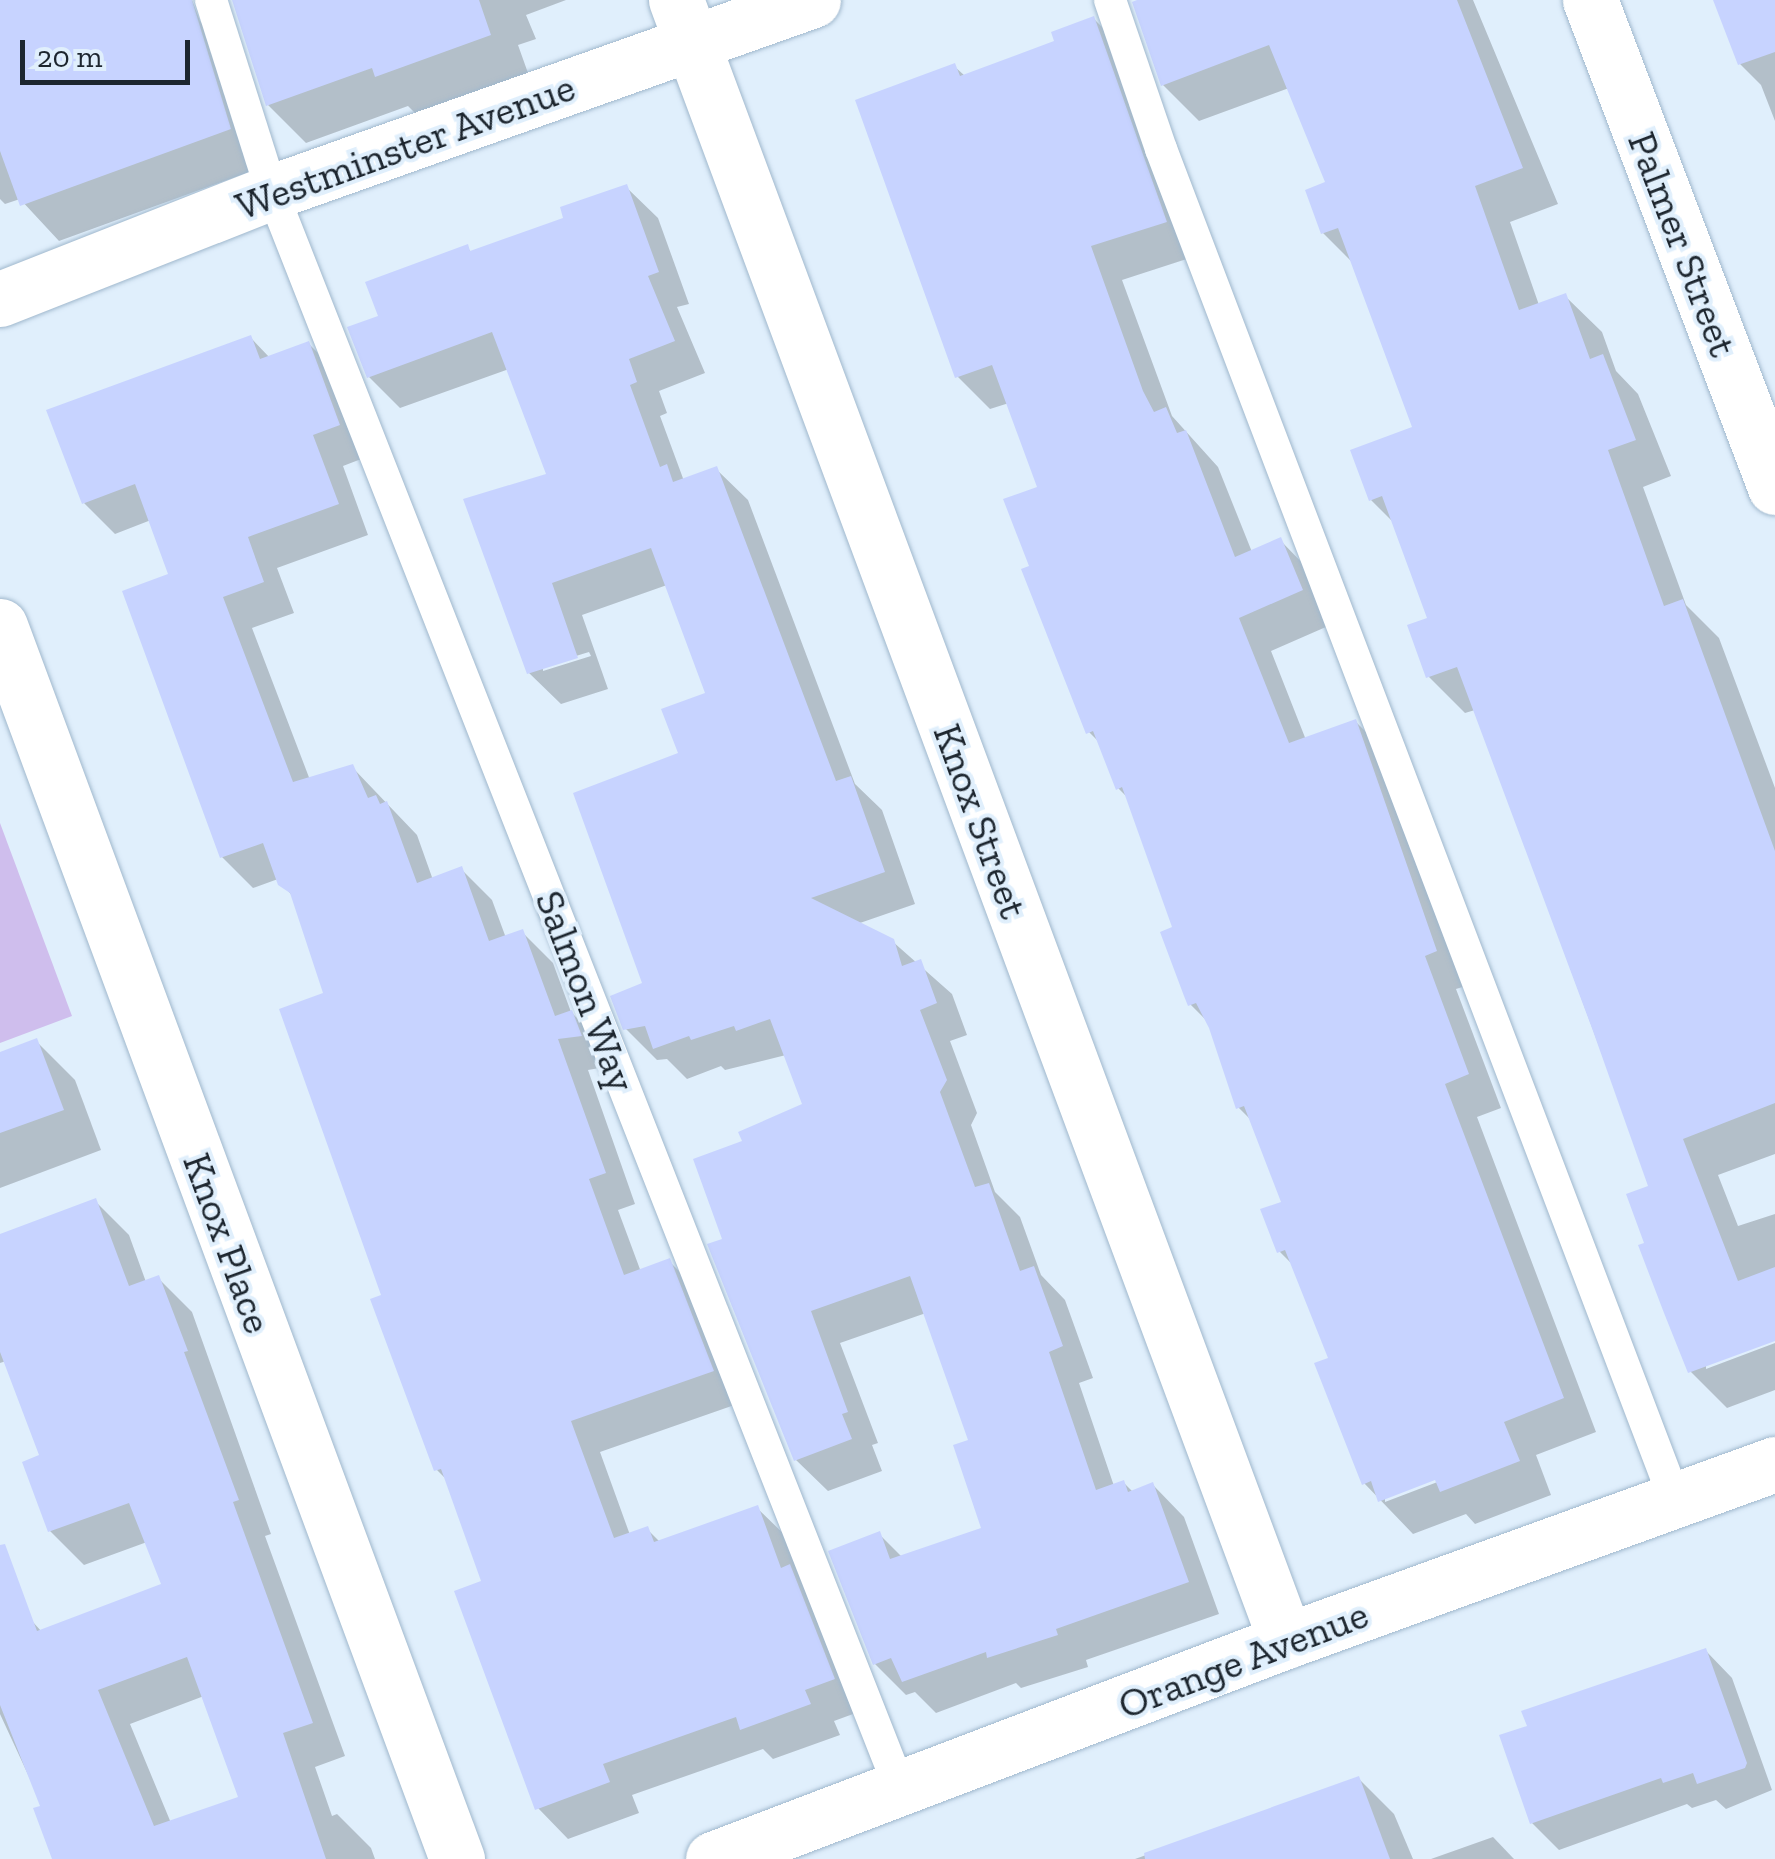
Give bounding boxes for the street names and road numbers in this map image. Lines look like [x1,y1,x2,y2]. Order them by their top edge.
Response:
street label: Westminster Avenue [228,62,582,230]
street label: Palmer Street [1618,125,1748,363]
street label: Knox Street [924,717,1038,925]
street label: Salmon Way [525,883,647,1099]
street label: Knox Place [173,1146,283,1340]
street label: Orange Avenue [1111,1589,1375,1729]

